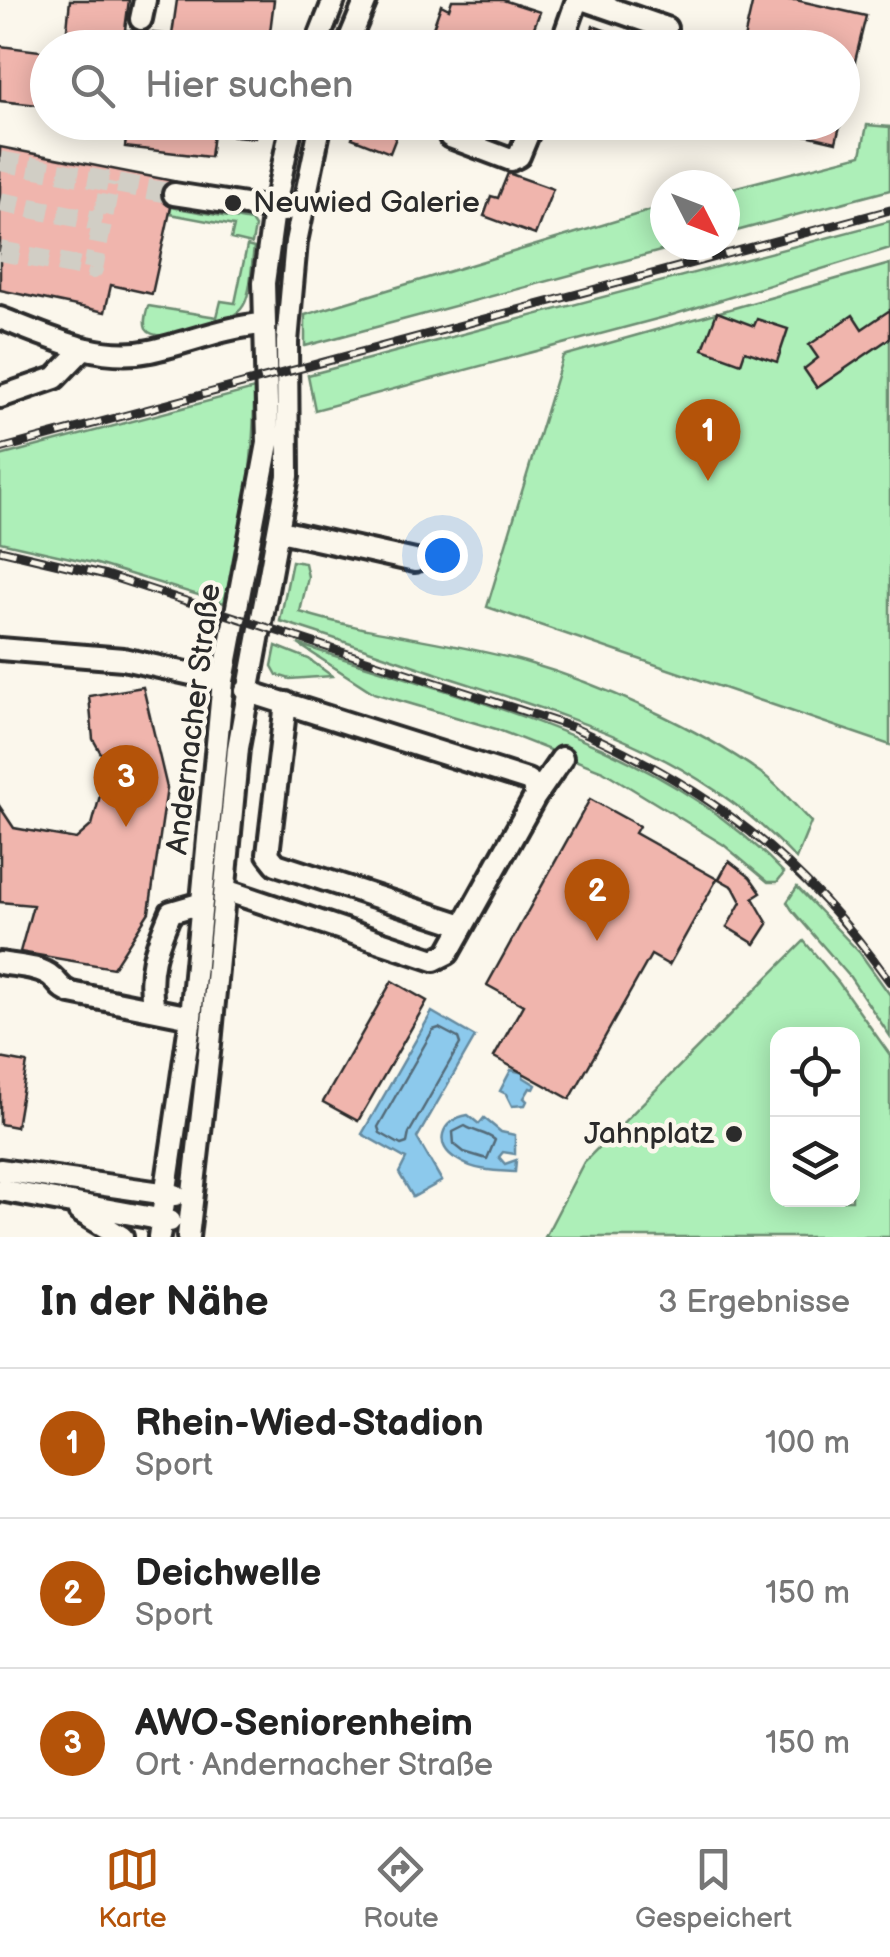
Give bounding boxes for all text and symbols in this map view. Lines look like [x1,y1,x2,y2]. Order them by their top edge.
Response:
search box [30,30,860,140]
icon: search [65,58,120,113]
text: Hier suchen [145,63,353,108]
north arrow [650,170,740,260]
place label: Neuwied Galerie [253,185,480,221]
marker: Neuwied Galerie [222,192,244,214]
pin: 1 [676,398,740,481]
your location [417,530,468,581]
street label: Andernacher Straße [160,581,228,857]
pin: 3 [94,744,158,827]
pin: 2 [564,858,630,941]
map controls [770,1027,860,1207]
button: locate [770,1027,860,1117]
place label: Jahnplatz [584,1116,715,1152]
button: layers [770,1117,860,1207]
marker: Jahnplatz [723,1123,745,1145]
text: In der Nähe [40,1277,269,1328]
text: 3 Ergebnisse [658,1283,850,1322]
text: Rhein-Wied-Stadion [135,1401,484,1446]
text: 1 [66,1424,79,1463]
text: 100 m [765,1424,850,1463]
text: Sport [135,1446,213,1485]
text: Deichwelle [135,1551,321,1596]
text: 2 [63,1574,82,1613]
text: 150 m [765,1574,850,1613]
text: Sport [135,1596,213,1635]
text: AWO-Seniorenheim [135,1701,473,1746]
text: 3 [63,1724,82,1763]
text: 150 m [765,1724,850,1763]
text: Ort · Andernacher Straße [135,1746,493,1785]
tab: Karte [98,1842,167,1935]
tab: Route [363,1842,439,1935]
tab: Gespeichert [635,1842,792,1935]

